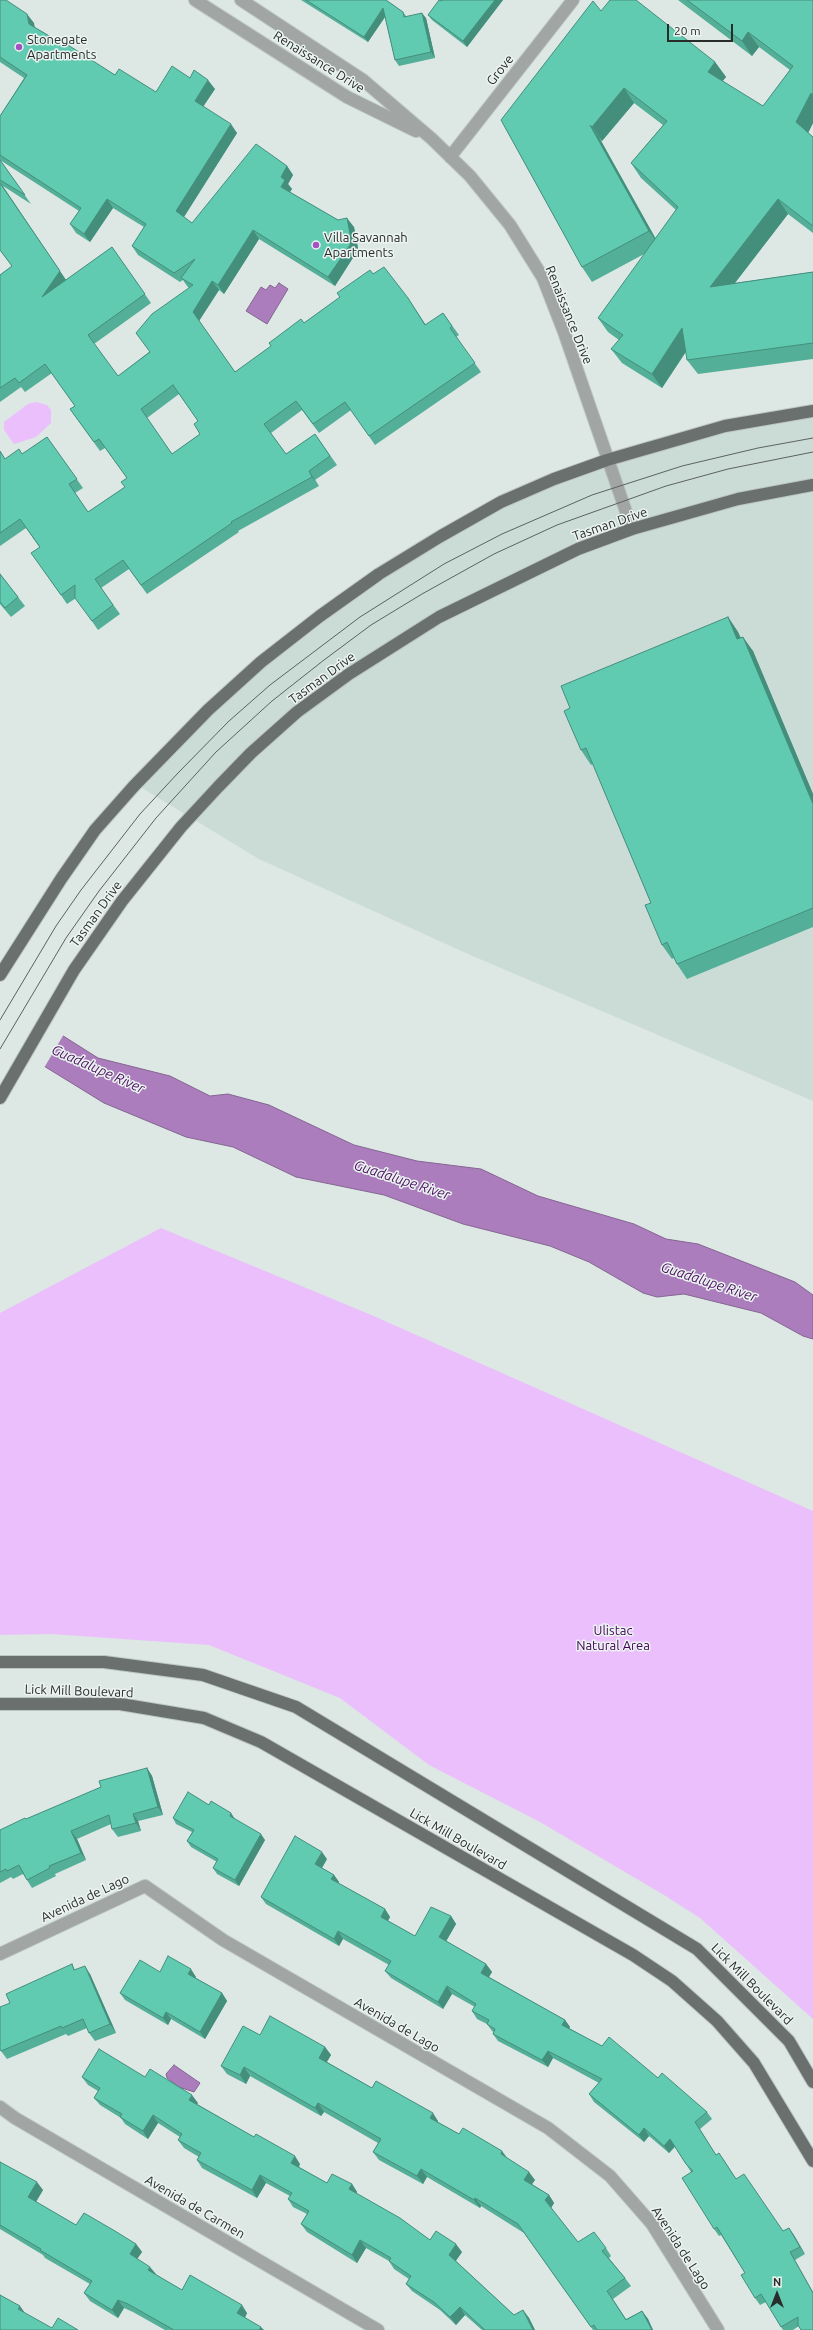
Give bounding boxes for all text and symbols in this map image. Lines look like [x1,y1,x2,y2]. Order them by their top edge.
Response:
scale bar [669,16,735,42]
text: 20 m [674,24,701,37]
street label: Renaissance Drive [270,28,368,96]
place label: Stonegate Apartments [27,32,96,63]
marker: Stonegate Apartments [14,42,24,52]
street label: Grove [483,52,517,88]
place label: Villa Savannah Apartments [324,230,408,261]
marker: Villa Savannah Apartments [311,240,321,250]
street label: Renaissance Drive [542,263,596,367]
street label: Tasman Drive [571,504,649,544]
street label: Tasman Drive [286,649,358,707]
street label: Tasman Drive [67,878,125,950]
water label: Guadalupe River [49,1041,147,1097]
water label: Guadalupe River [352,1157,452,1203]
water label: Guadalupe River [659,1259,759,1305]
park label: Ulistac Natural Area [576,1623,650,1654]
street label: Lick Mill Boulevard [24,1681,134,1701]
street label: Lick Mill Boulevard [407,1805,509,1873]
street label: Avenida de Lago [38,1871,132,1925]
street label: Lick Mill Boulevard [708,1940,796,2028]
street label: Avenida de Lago [352,1994,442,2056]
street label: Avenida de Carmen [142,2172,248,2242]
street label: Avenida de Lago [648,2204,714,2292]
north arrow [757,2274,797,2314]
text: N [773,2276,781,2288]

